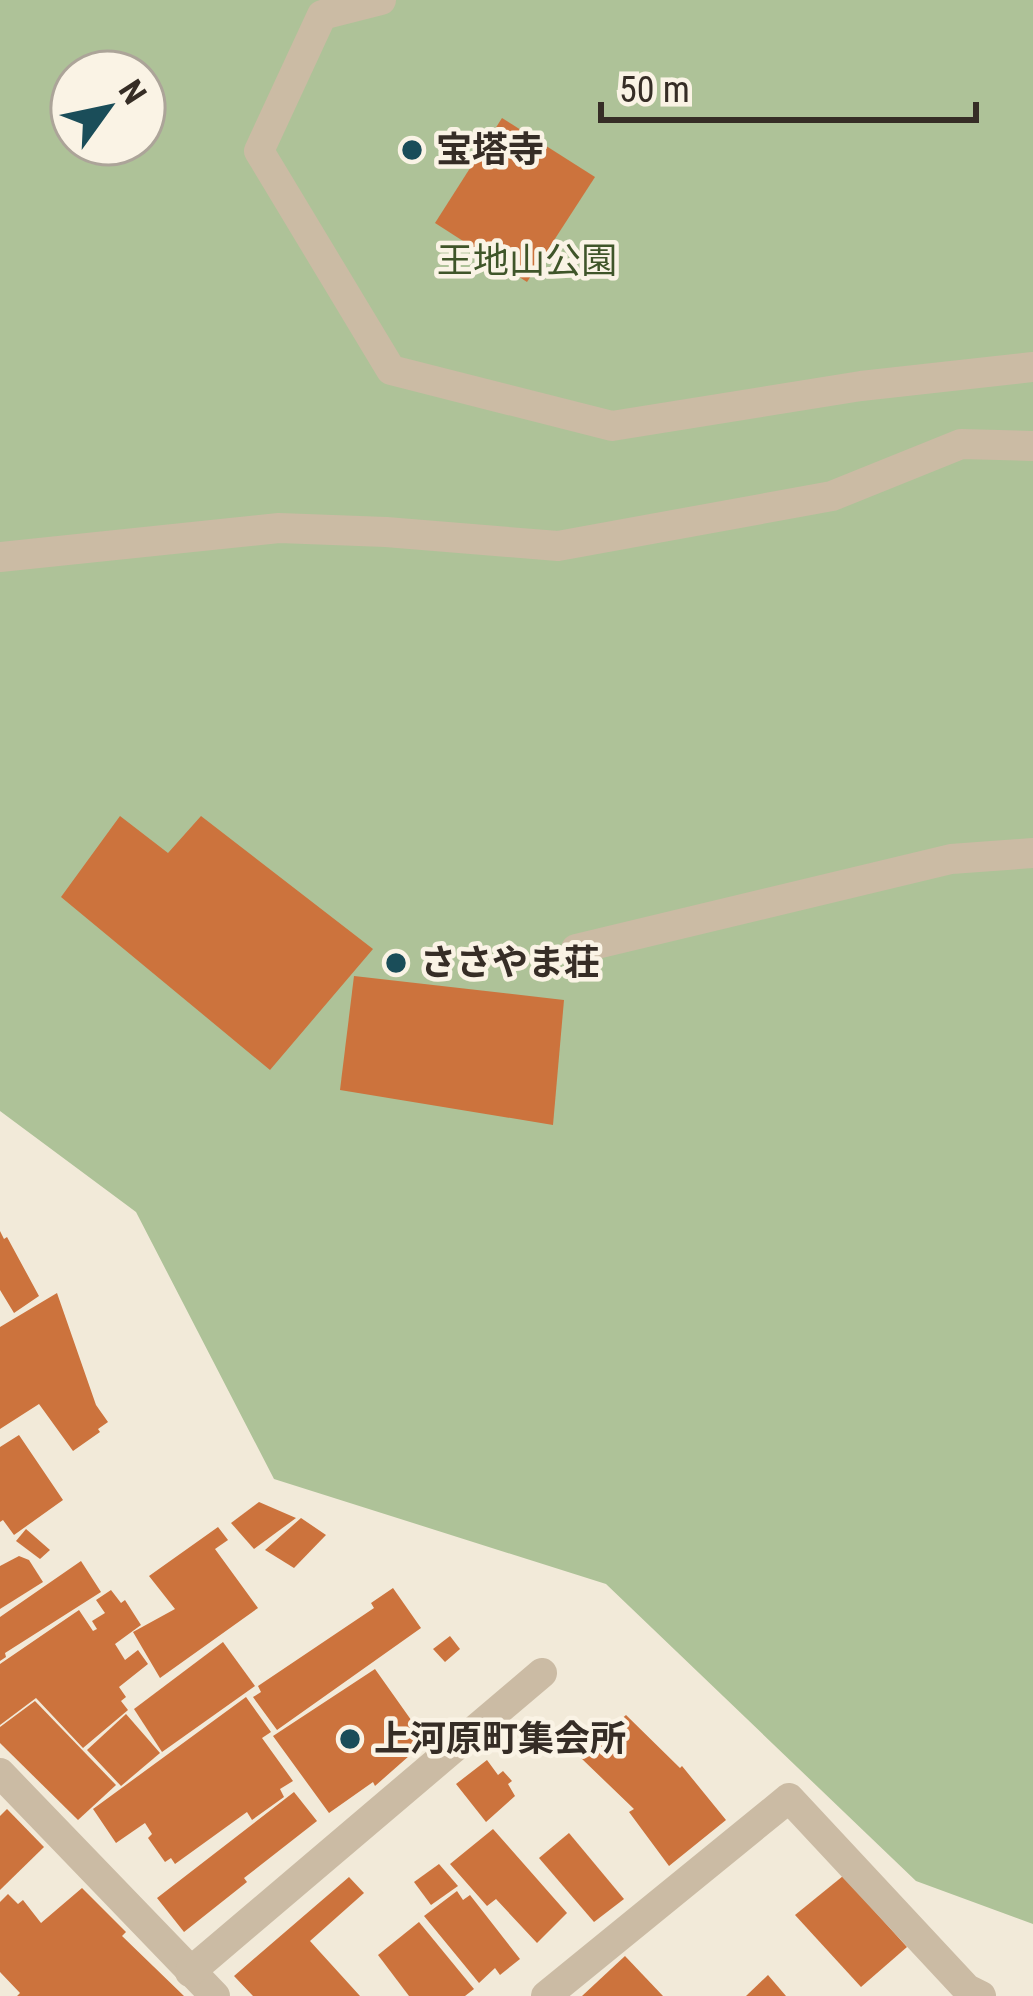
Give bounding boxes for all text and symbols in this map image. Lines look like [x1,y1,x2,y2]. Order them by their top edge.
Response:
north arrow [48,48,168,168]
scale bar [601,48,976,122]
text: 50 m [619,69,690,111]
text: N [111,73,155,111]
place label: 宝塔寺 [436,129,544,171]
marker: 宝塔寺 [399,137,425,163]
park label: 王地山公園 [437,240,617,282]
place label: ささやま荘 [420,942,600,984]
marker: ささやま荘 [383,950,409,976]
place label: 上河原町集会所 [374,1718,626,1760]
marker: 上河原町集会所 [337,1726,363,1752]

